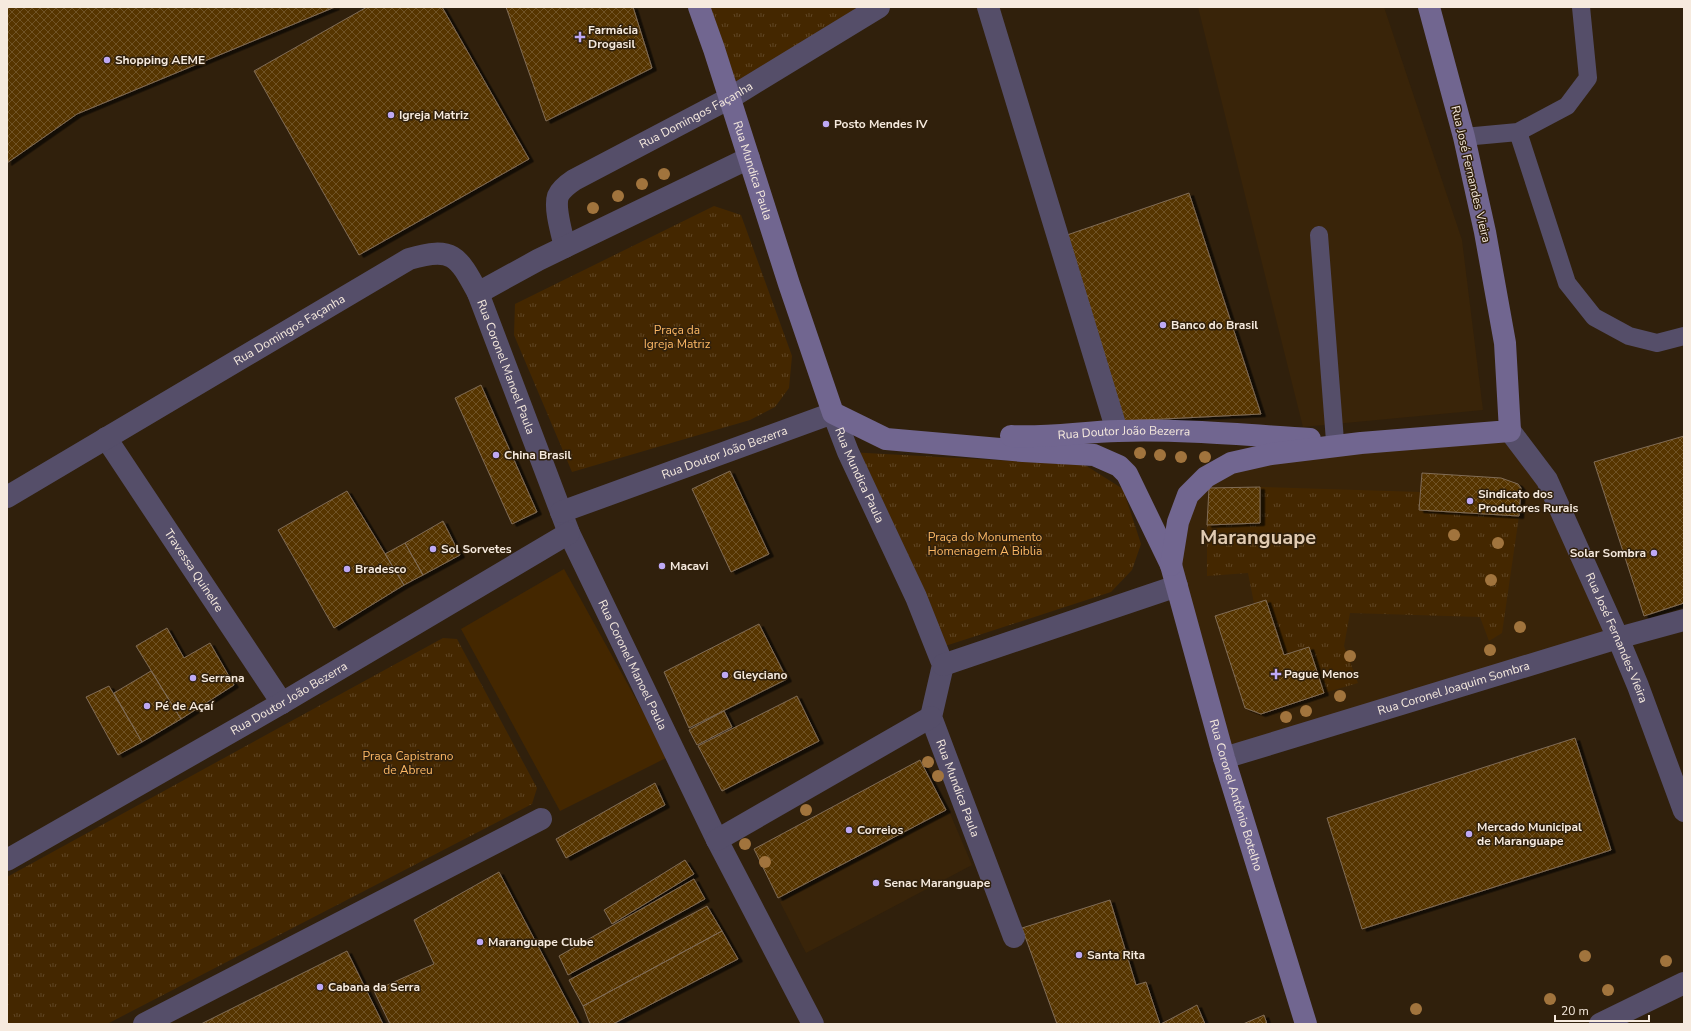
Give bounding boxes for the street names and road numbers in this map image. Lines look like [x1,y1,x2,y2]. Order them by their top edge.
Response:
street label: Rua Domingos Façanha [636,78,756,152]
street label: Rua José Fernandes Vieira [1447,104,1495,244]
street label: Rua Mundica Paula [729,119,776,222]
street label: Rua Domingos Façanha [231,291,348,369]
street label: Rua Coronel Manoel Paula [473,297,539,437]
street label: Rua Doutor João Bezerra [659,422,790,483]
street label: Rua Doutor João Bezerra [1057,423,1190,443]
street label: Rua Mundica Paula [831,425,888,525]
street label: Travessa Quinelre [161,526,227,615]
street label: Rua José Fernandes Vieira [1582,570,1652,705]
street label: Rua Coronel Manoel Paula [594,597,671,733]
street label: Rua Coronel Joaquim Sombra [1376,657,1532,719]
street label: Rua Doutor João Bezerra [228,658,350,739]
street label: Rua Coronel Antônio Botelho [1206,717,1266,873]
street label: Rua Mundica Paula [932,737,984,839]

